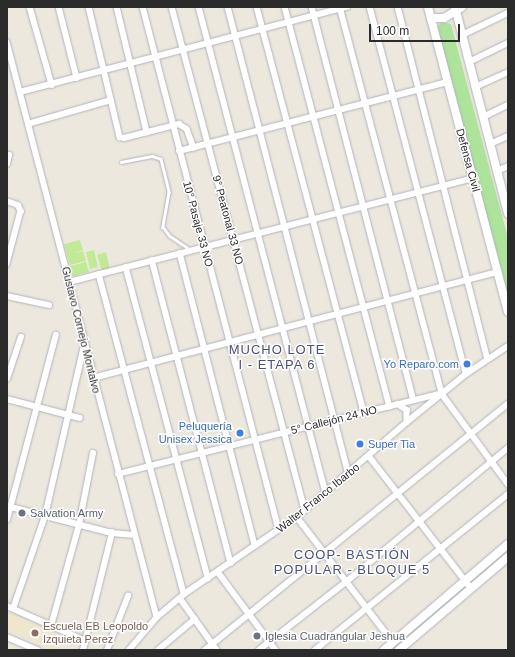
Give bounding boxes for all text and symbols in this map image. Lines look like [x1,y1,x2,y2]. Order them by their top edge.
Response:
scale bar [371,16,462,42]
text: 100 m [376,24,409,38]
street label: Defensa Civil [453,127,483,193]
street label: 9° Peatonal 33 NO [210,174,246,266]
street label: 10° Pasaje 33 NO [180,180,216,268]
street label: Gustavo Cornejo Montalvo [59,265,103,395]
district label: MUCHO LOTE I - ETAPA 6 [229,343,325,374]
place label: Yo Reparo.com [384,357,459,371]
marker: Yo Reparo.com [462,359,472,369]
street label: 5° Callejón 24 NO [290,403,378,437]
place label: Peluquería Unisex Jessica [159,420,232,446]
marker: Peluquería Unisex Jessica [235,428,245,438]
place label: Super Tia [368,437,415,451]
marker: Super Tia [355,439,365,449]
street label: Walter Franco Ibarbo [274,460,362,536]
place label: Salvation Army [30,506,104,520]
marker: Salvation Army [17,508,27,518]
district label: COOP- BASTIÓN POPULAR - BLOQUE 5 [274,548,430,579]
place label: Escuela EB Leopoldo Izquieta Perez [43,620,148,646]
marker: Escuela EB Leopoldo Izquieta Perez [30,628,40,638]
place label: Iglesia Cuadrangular Jeshua [265,629,405,643]
marker: Iglesia Cuadrangular Jeshua [252,631,262,641]

